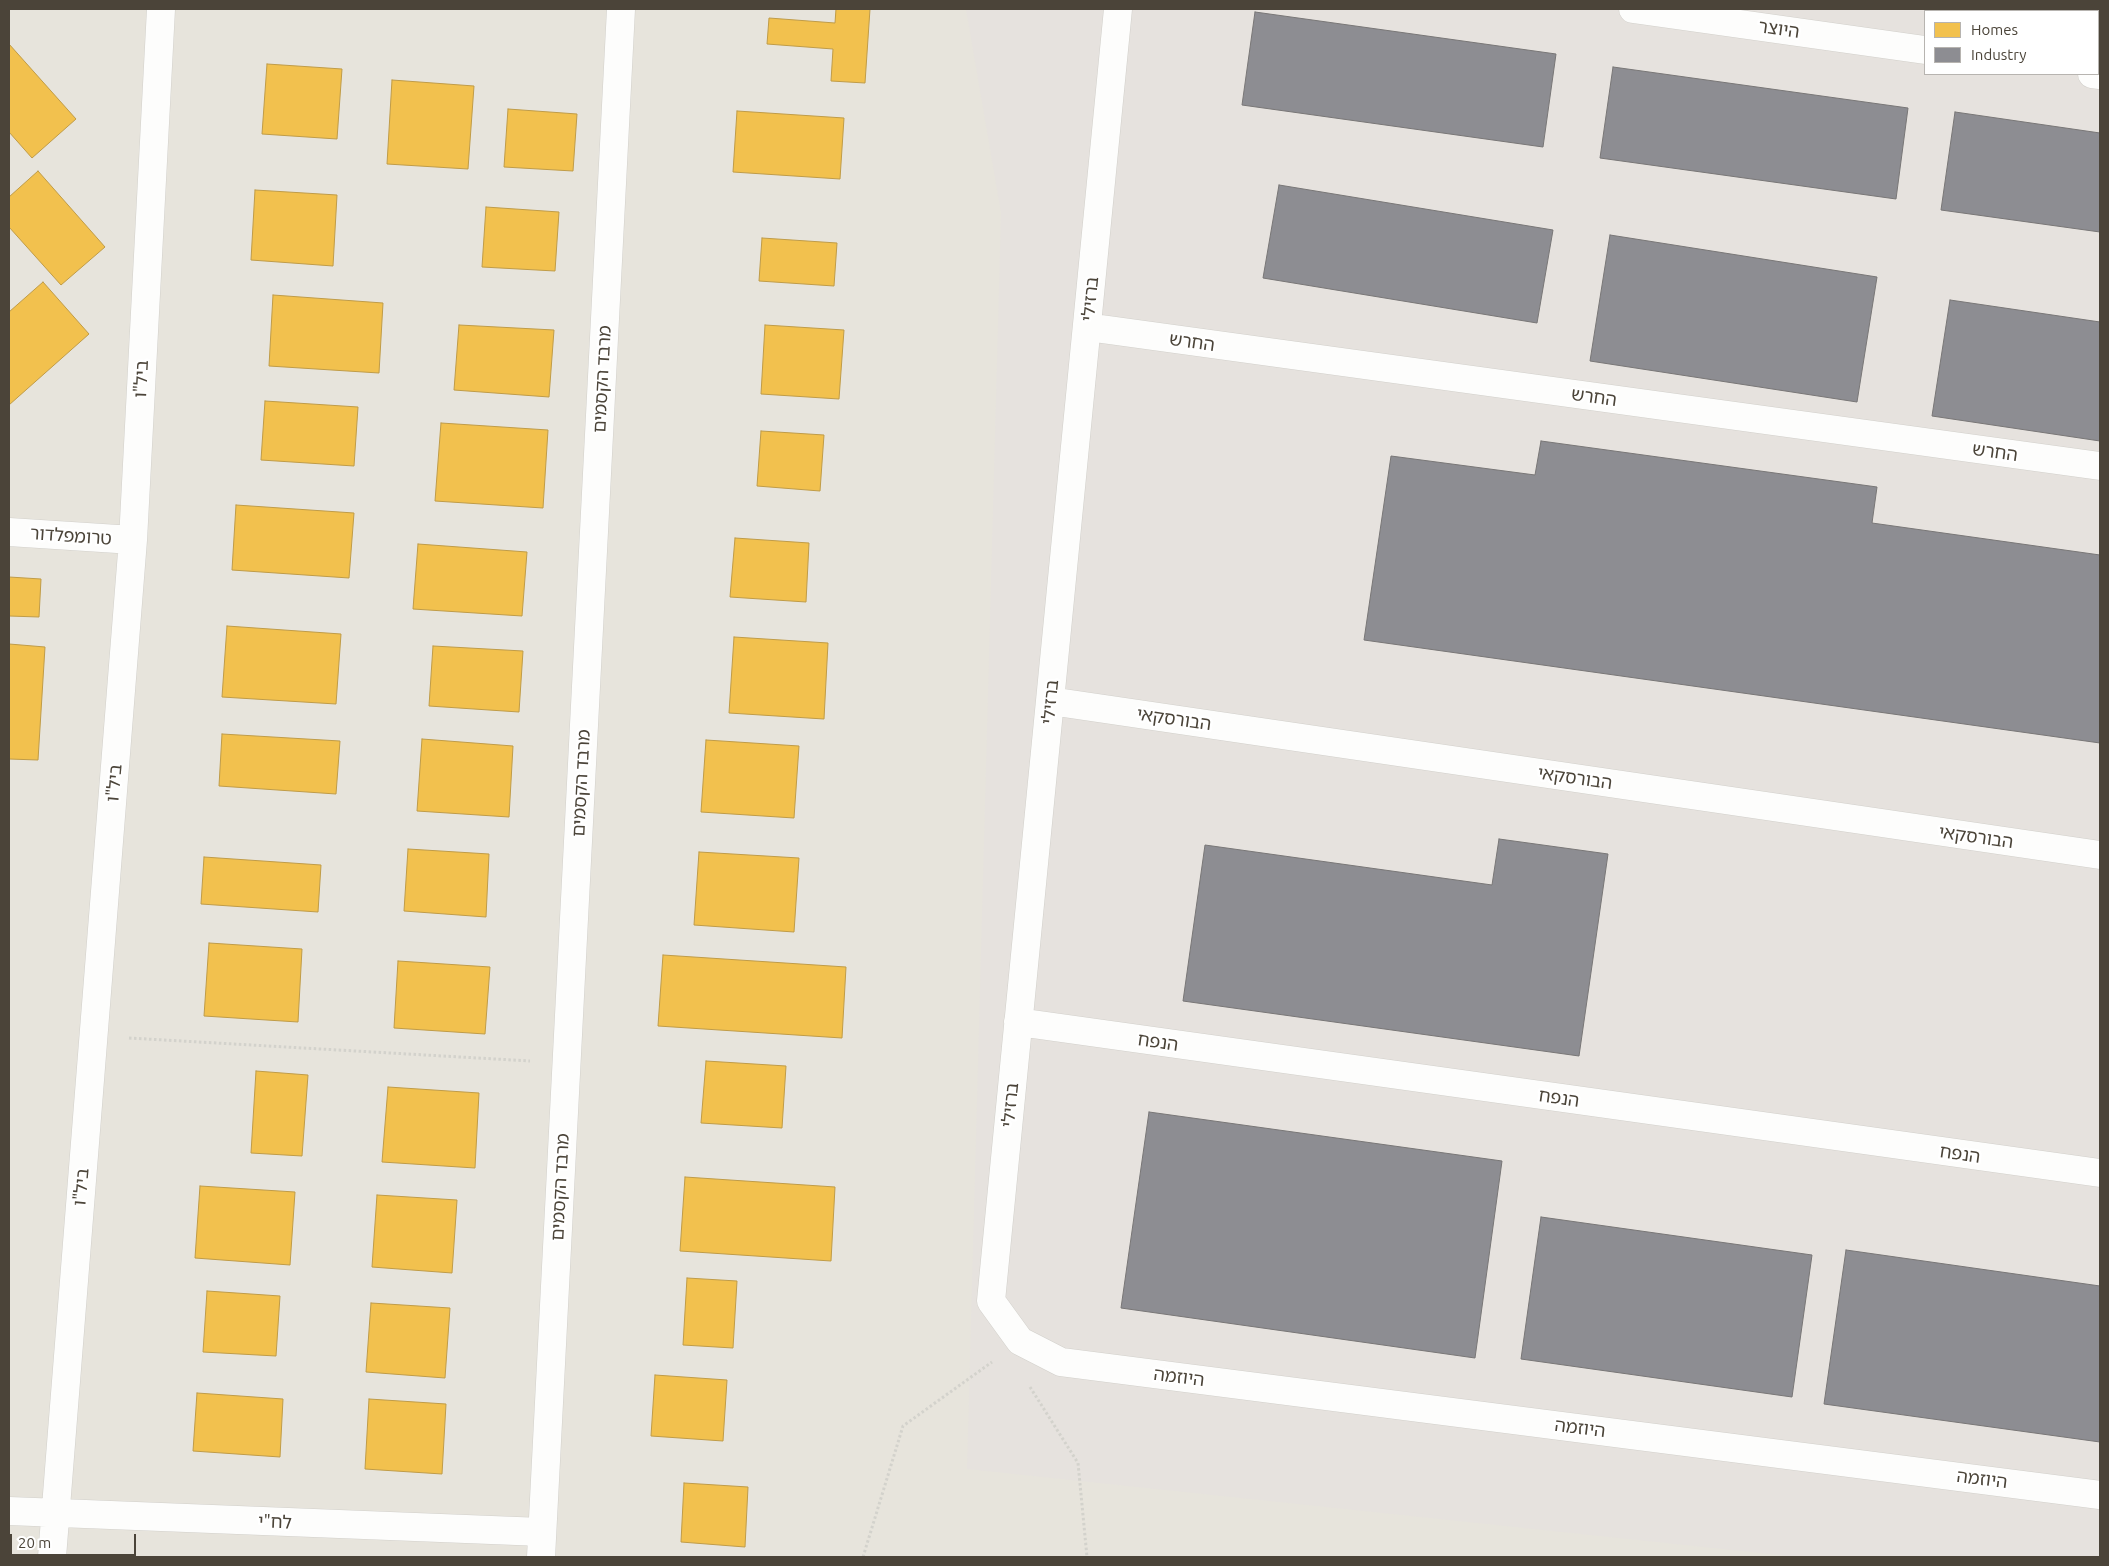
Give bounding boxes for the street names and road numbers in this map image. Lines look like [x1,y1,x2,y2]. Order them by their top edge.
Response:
street label: היוצר [1757,15,1801,43]
street label: ברזילי [1077,275,1103,323]
street label: מרבד הקסמים [588,325,616,433]
street label: החרש [1168,328,1216,356]
street label: ביל"ו [129,360,153,398]
street label: החרש [1570,383,1618,411]
street label: החרש [1971,438,2019,466]
street label: טרומפלדור [29,522,113,550]
street label: ברזילי [1037,678,1063,726]
street label: הבורסקאי [1135,703,1213,735]
street label: מרבד הקסמים [567,729,595,837]
street label: הבורסקאי [1536,762,1614,794]
street label: ביל"ו [102,763,126,803]
street label: הבורסקאי [1937,821,2015,853]
street label: הנפח [1136,1028,1180,1056]
street label: ברזילי [997,1081,1023,1129]
street label: הנפח [1537,1084,1581,1112]
street label: מרבד הקסמים [546,1133,574,1241]
street label: הנפח [1938,1140,1982,1168]
street label: ביל"ו [69,1167,93,1207]
street label: היוזמה [1152,1363,1206,1391]
street label: היוזמה [1553,1414,1607,1442]
street label: היוזמה [1955,1465,2009,1493]
street label: לח"י [258,1511,292,1533]

